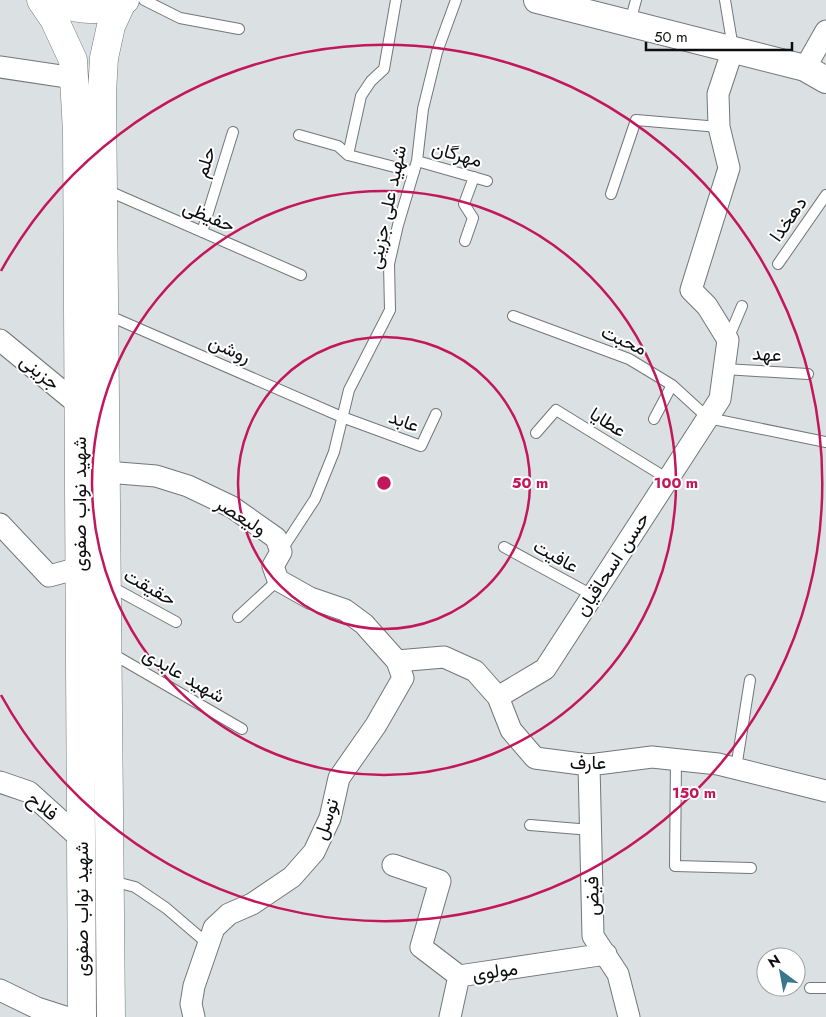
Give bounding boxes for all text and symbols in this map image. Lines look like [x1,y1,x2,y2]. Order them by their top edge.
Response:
scale bar [646,20,792,52]
text: 50 m [654,26,688,48]
street label: مهرگان [429,134,485,174]
street label: حلم [188,143,222,181]
street label: شهید علی جزینی [361,143,413,271]
street label: دهخدا [763,191,813,247]
street label: حفیظی [179,193,239,239]
street label: محبت [597,318,651,362]
street label: روشن [205,328,255,370]
street label: عهد [751,340,783,368]
street label: جزینی [14,347,66,397]
street label: عطایا [584,400,632,444]
street label: عابد [385,403,423,439]
street label: شهید نواب صفوی [66,437,93,571]
text: 50 m [512,472,548,494]
text: 100 m [654,472,698,494]
centre of rings [375,474,393,492]
street label: ولیعصر [210,489,272,542]
street label: حسن اسحاقیان [568,507,656,621]
street label: عافیت [528,533,584,579]
street label: حقیقت [119,562,181,612]
street label: شهید عابدی [138,641,230,709]
street label: عارف [570,749,606,776]
text: 150 m [672,782,716,804]
street label: فلاح [22,785,64,827]
street label: توسل [306,795,346,843]
street label: شهید نواب صفوی [68,842,95,976]
street label: فیض [578,876,606,916]
north arrow [756,947,806,997]
text: N [764,950,784,972]
street label: مولوی [470,954,520,988]

